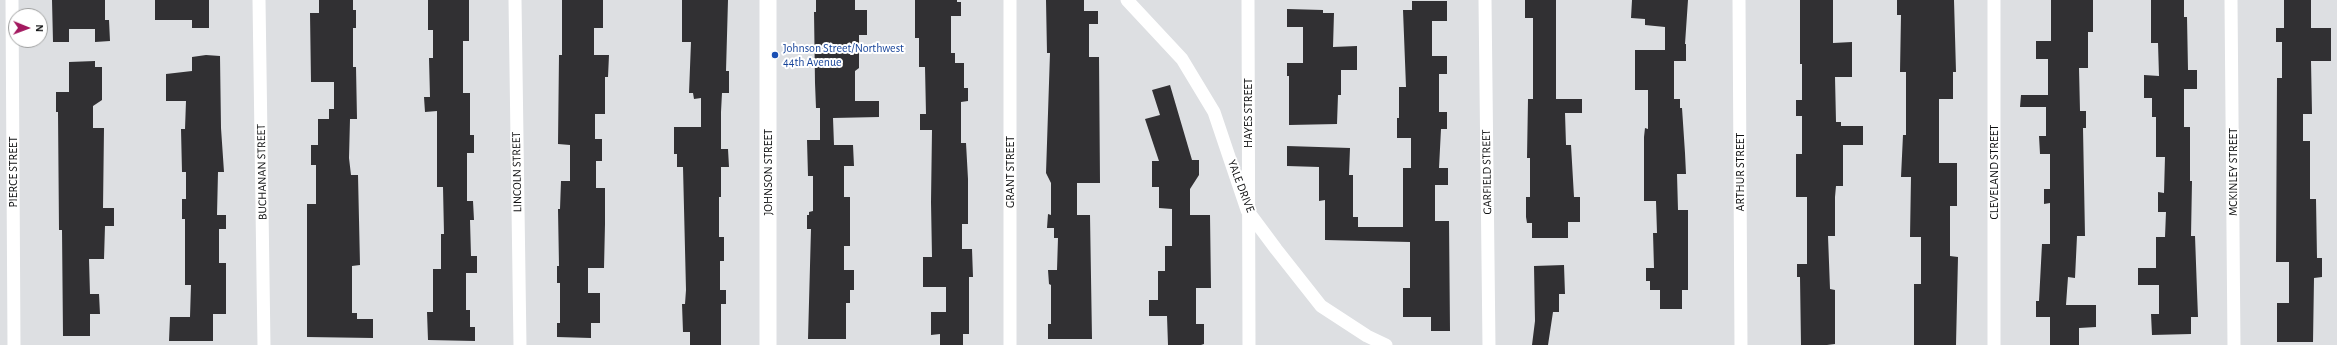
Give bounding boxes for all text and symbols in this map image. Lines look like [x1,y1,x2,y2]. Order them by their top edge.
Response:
north arrow [8,8,48,48]
text: N [34,24,45,32]
place label: Johnson Street/Northwest 44th Avenue [783,41,904,69]
marker: Johnson Street/Northwest 44th Avenue [770,50,780,60]
street label: HAYES STREET [1241,78,1255,148]
street label: BUCHANAN STREET [254,124,270,220]
street label: CLEVELAND STREET [1987,125,2001,219]
street label: MCKINLEY STREET [2226,128,2240,216]
street label: JOHNSON STREET [761,129,775,215]
street label: GARFIELD STREET [1479,129,1495,215]
street label: LINCOLN STREET [509,132,525,212]
street label: ARTHUR STREET [1733,133,1747,211]
street label: PIERCE STREET [6,136,20,208]
street label: GRANT STREET [1003,136,1017,208]
street label: YALE DRIVE [1224,158,1258,214]

